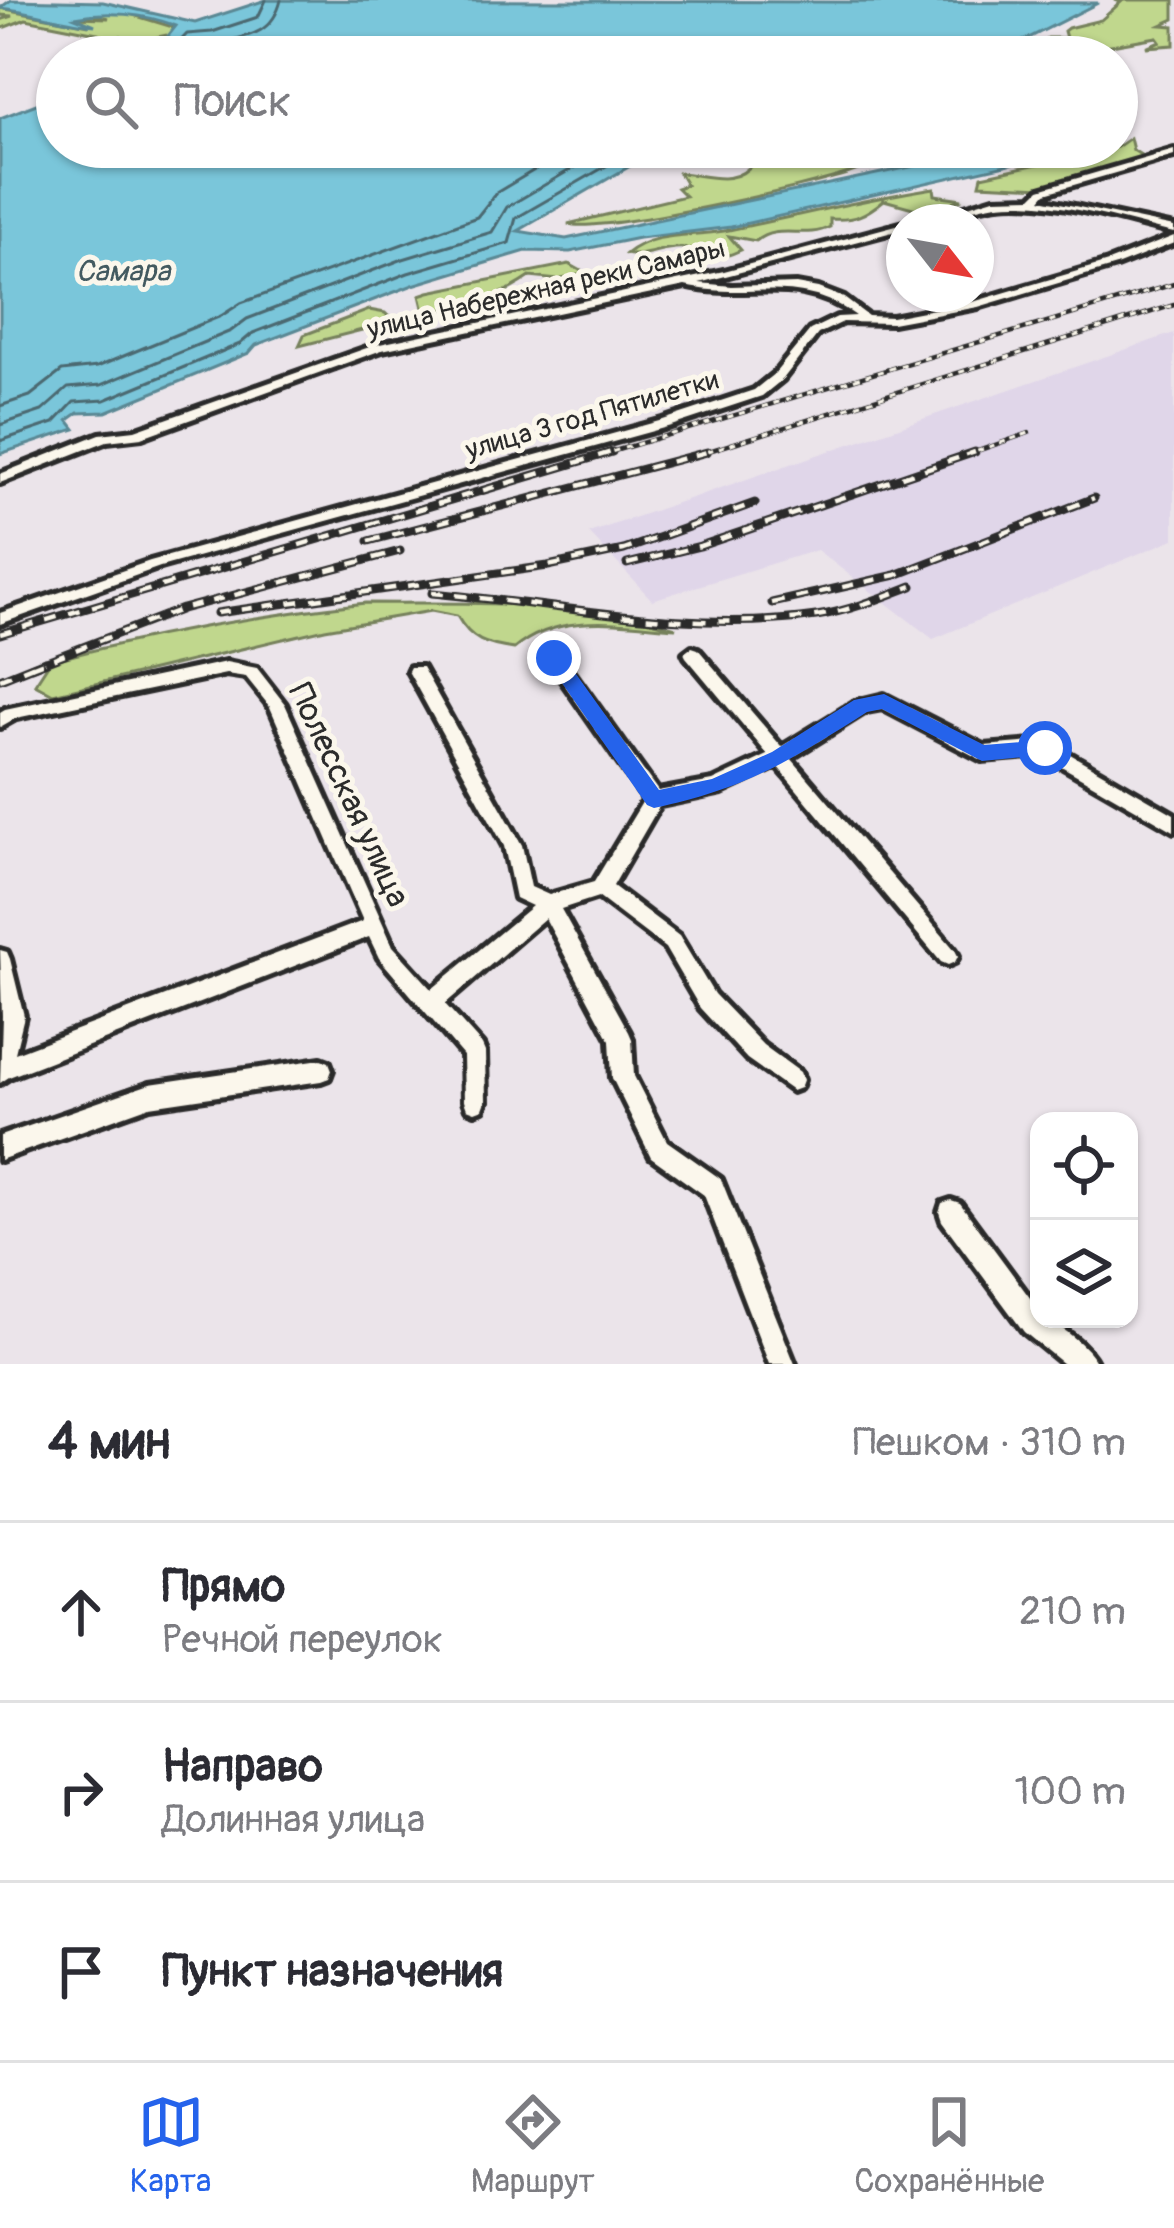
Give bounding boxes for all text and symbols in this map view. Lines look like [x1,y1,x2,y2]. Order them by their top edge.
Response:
search box [36,36,1138,168]
icon: search [78,69,144,135]
text: Поиск [174,74,291,130]
north arrow [886,204,994,312]
street label: улица Набережная реки Самары [363,232,728,346]
water label: Самара [76,253,172,290]
street label: улица 3 год Пятилетки [461,363,722,467]
route end [527,631,581,685]
street label: Полесская улица [279,677,419,913]
route start [1018,721,1072,775]
map controls [1030,1112,1138,1328]
button: locate [1030,1112,1138,1220]
button: layers [1030,1220,1138,1328]
text: 4 мин [48,1410,170,1474]
text: Пешком · 310 m [853,1418,1126,1467]
text: Прямо [162,1559,285,1615]
icon: ahead [48,1579,114,1645]
text: 210 m [1019,1587,1126,1636]
text: Речной переулок [162,1615,443,1664]
text: Направо [162,1739,323,1795]
icon: right [48,1759,114,1825]
text: 100 m [1014,1767,1126,1816]
text: Долинная улица [162,1795,425,1844]
icon: arrive [48,1939,114,2005]
text: Пункт назначения [162,1944,503,2000]
tab: Карта [130,2089,211,2202]
tab: Маршрут [471,2089,595,2202]
tab: Сохранённые [854,2089,1044,2202]

